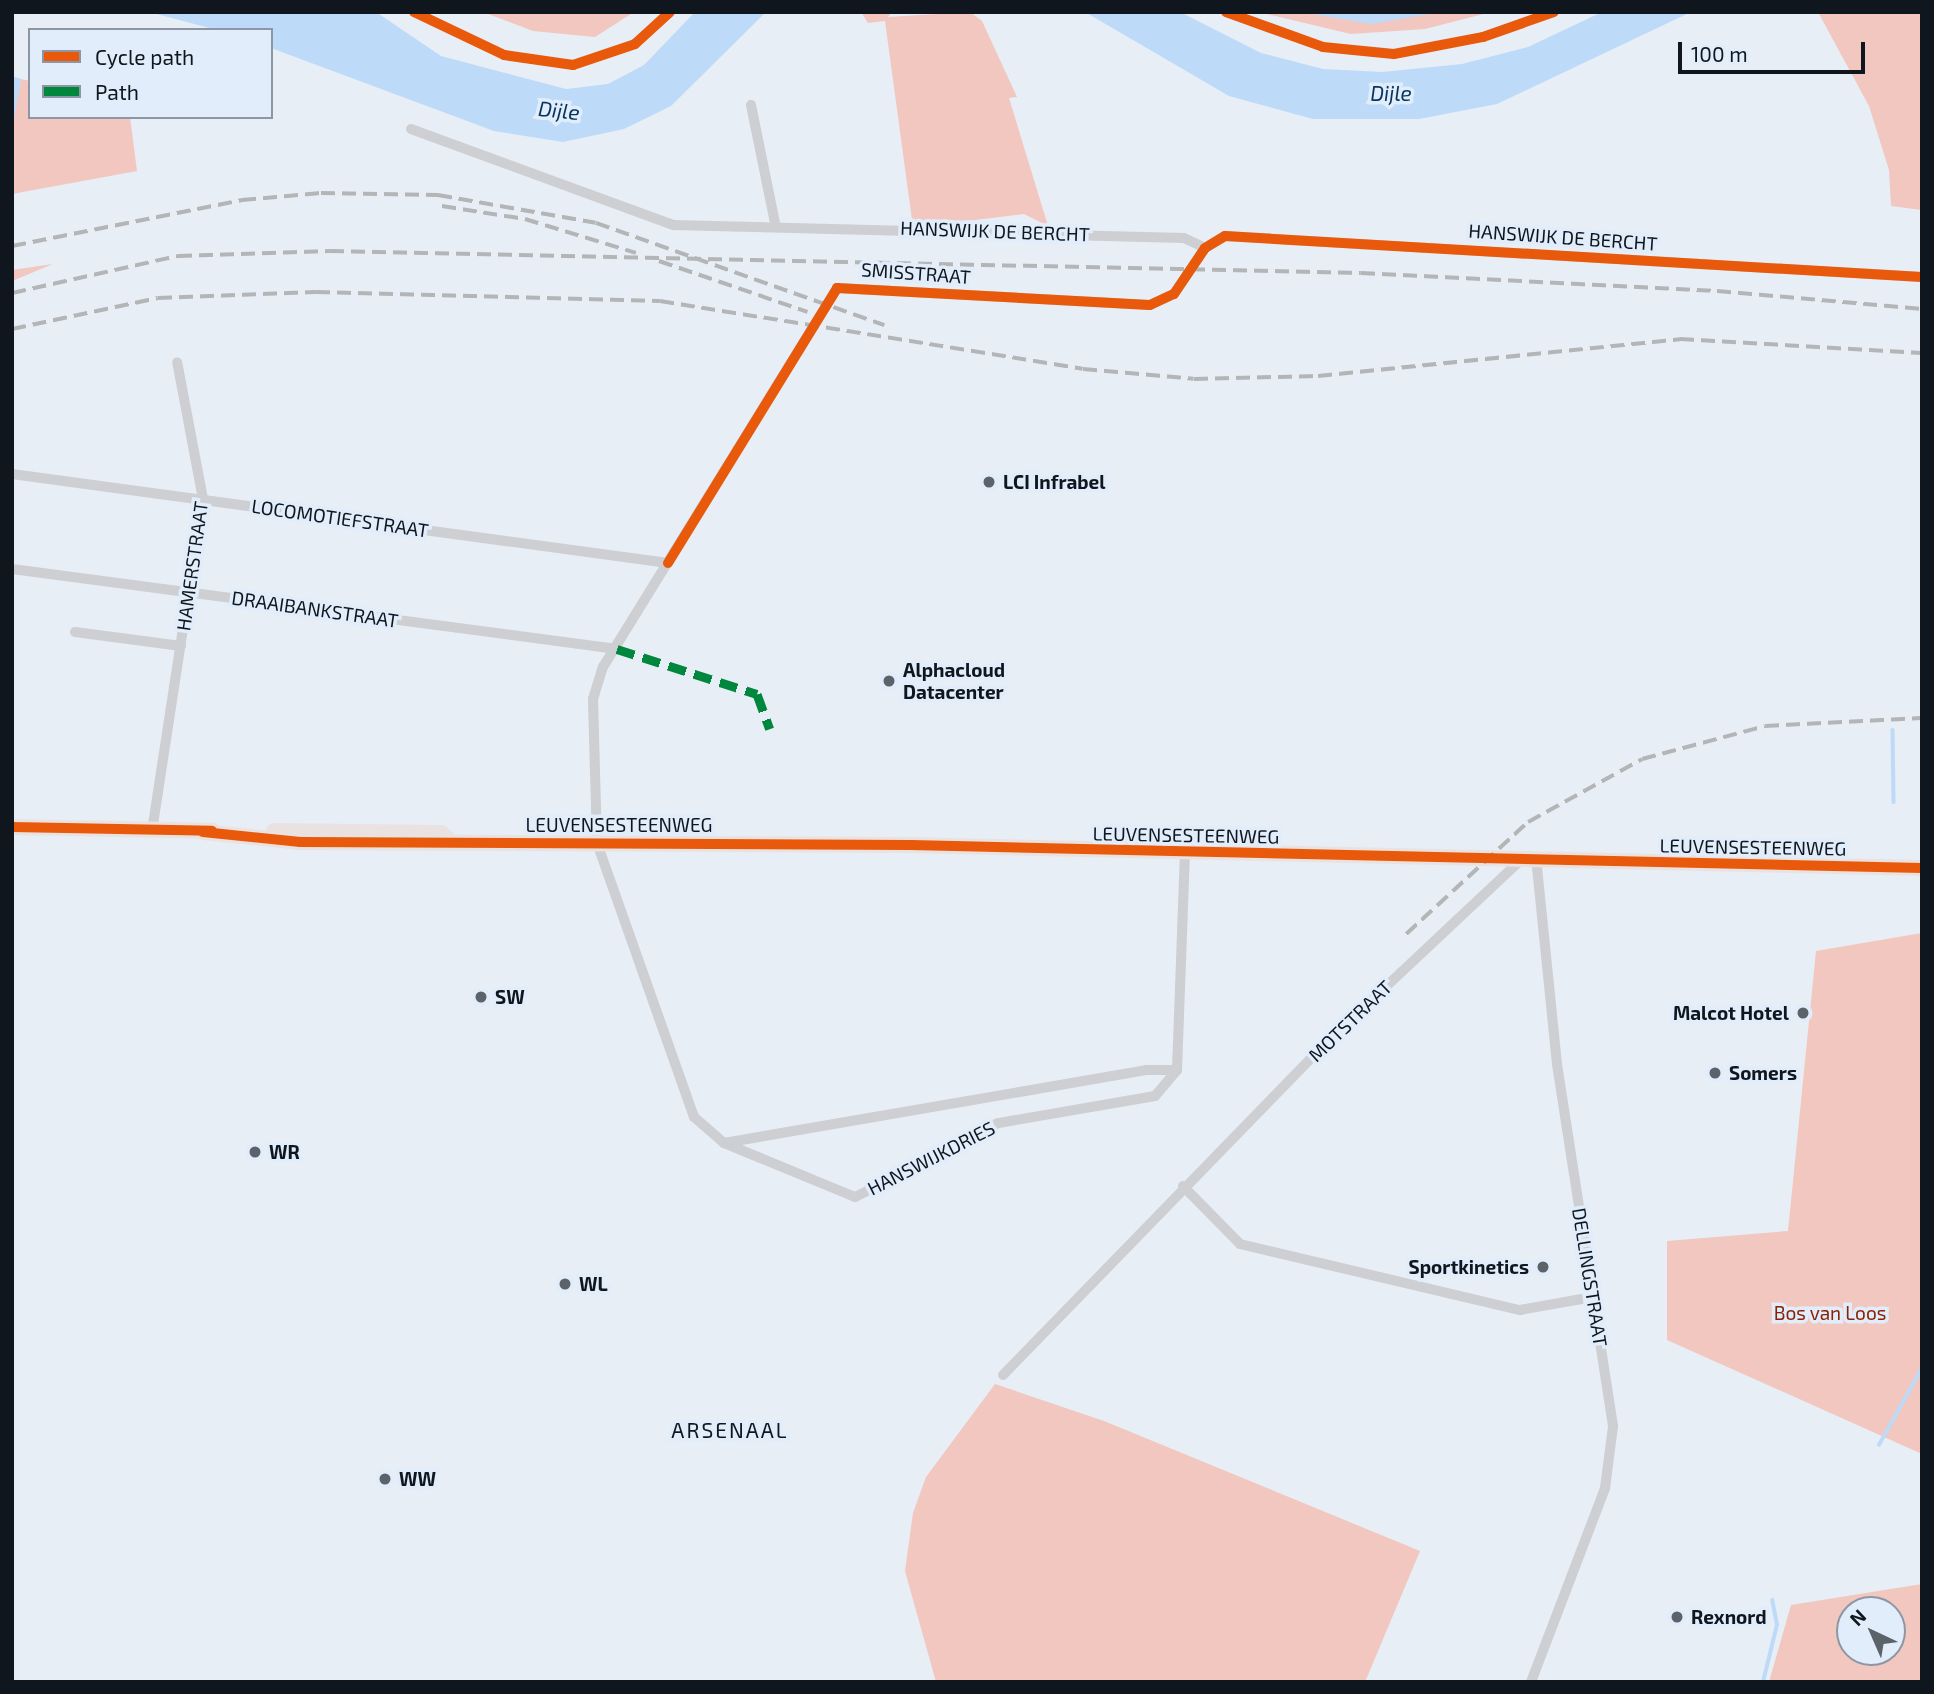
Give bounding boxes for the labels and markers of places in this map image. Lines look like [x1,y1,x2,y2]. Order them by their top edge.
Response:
place label: LCI Infrabel [1003,471,1106,493]
marker: LCI Infrabel [981,474,997,490]
place label: Alphacloud Datacenter [903,659,1005,703]
marker: Alphacloud Datacenter [881,673,897,689]
place label: SW [495,986,525,1008]
marker: SW [473,989,489,1005]
place label: Malcot Hotel [1673,1002,1789,1024]
marker: Malcot Hotel [1795,1005,1811,1021]
place label: Somers [1729,1062,1797,1084]
marker: Somers [1707,1065,1723,1081]
place label: WR [269,1141,300,1163]
marker: WR [247,1144,263,1160]
place label: Sportkinetics [1409,1256,1529,1278]
marker: Sportkinetics [1535,1259,1551,1275]
place label: WL [579,1273,608,1295]
marker: WL [557,1276,573,1292]
place label: WW [399,1468,436,1490]
marker: WW [377,1471,393,1487]
place label: Rexnord [1691,1606,1767,1628]
marker: Rexnord [1669,1609,1685,1625]

